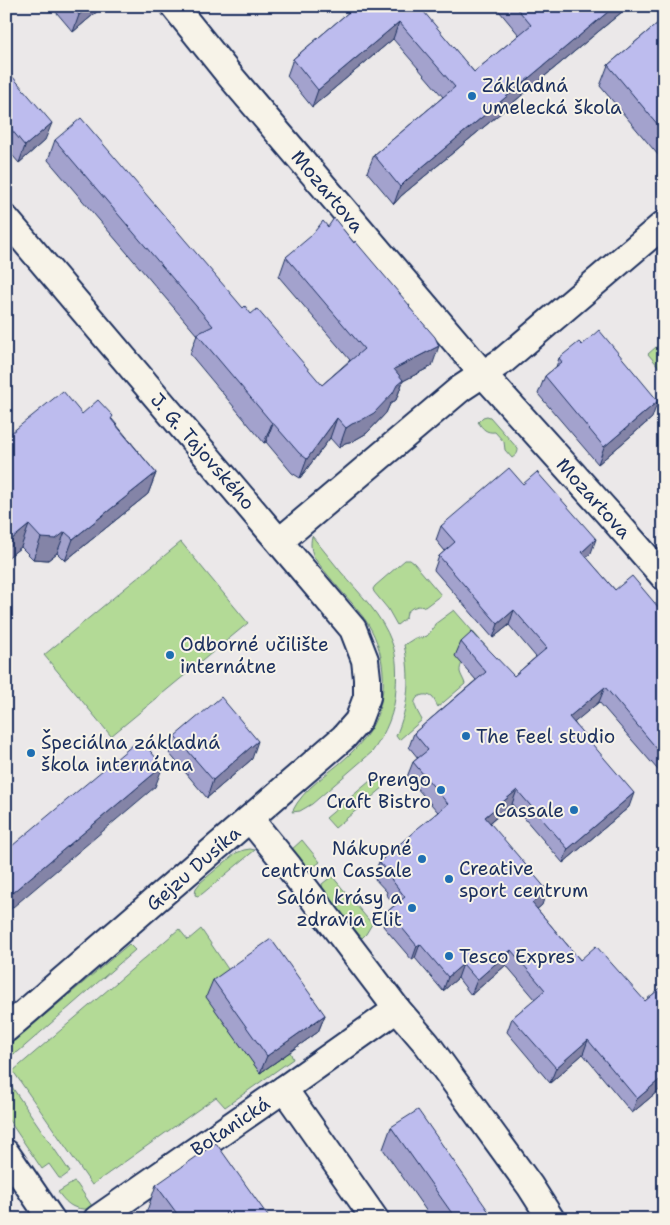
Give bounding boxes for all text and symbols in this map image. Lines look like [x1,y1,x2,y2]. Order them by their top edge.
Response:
place label: Základná umelecká škola [482,73,622,120]
marker: Základná umelecká škola [466,90,478,102]
street label: Mozartova [286,145,370,238]
street label: J. G. Tajovského [145,388,260,515]
street label: Mozartova [551,453,637,544]
place label: Odborné učilište internátne [180,632,329,679]
marker: Odborné učilište internátne [164,649,176,661]
place label: The Feel studio [476,724,615,749]
place label: Špeciálna základná škola internátna [41,729,220,777]
marker: The Feel studio [460,730,472,742]
marker: Špeciálna základná škola internátna [25,747,37,759]
place label: Prengo Craft Bistro [326,767,431,814]
marker: Prengo Craft Bistro [435,784,447,796]
place label: Cassale [495,798,564,823]
marker: Cassale [568,804,580,816]
street label: Gejzu Dusíka [141,820,246,916]
place label: Nákupné centrum Cassale [261,836,412,883]
marker: Nákupné centrum Cassale [416,853,428,865]
place label: Creative sport centrum [459,856,588,903]
marker: Creative sport centrum [443,873,455,885]
place label: Salón krásy a zdravia Elit [277,885,402,932]
marker: Salón krásy a zdravia Elit [406,902,418,914]
place label: Tesco Expres [459,944,575,969]
marker: Tesco Expres [443,950,455,962]
street label: Botanická [186,1091,275,1162]

